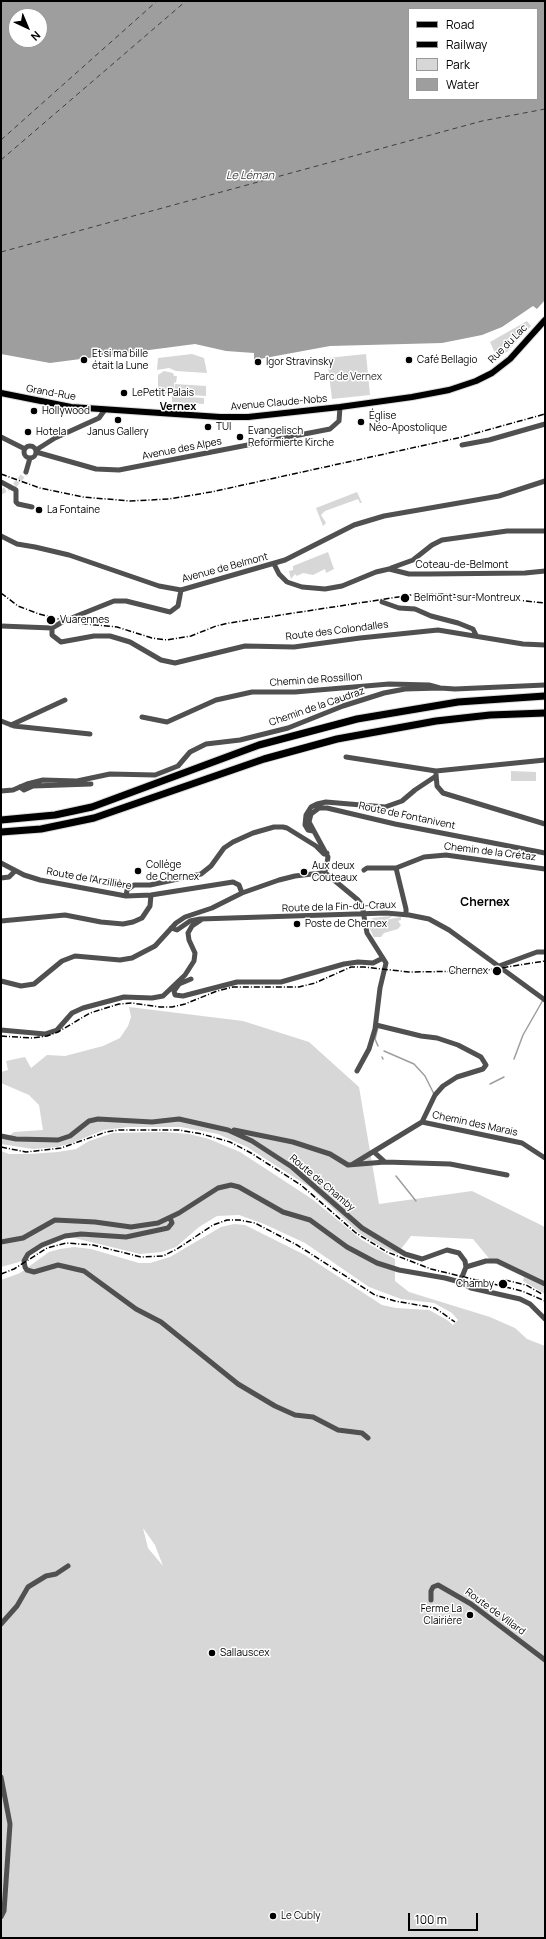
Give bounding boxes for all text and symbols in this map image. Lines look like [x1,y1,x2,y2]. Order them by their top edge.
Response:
north arrow [8,8,48,48]
legend [408,8,538,100]
text: Road [446,16,474,33]
text: N [28,28,44,44]
text: Railway [446,36,487,53]
text: Park [446,56,470,73]
text: Water [446,76,479,93]
water label: Le Léman [226,169,274,183]
street label: Rue du Lac [486,322,530,366]
place label: Et si ma bille était la Lune [92,348,148,372]
place label: Café Bellagio [417,354,477,366]
marker: Et si ma bille était la Lune [79,355,89,365]
marker: Café Bellagio [404,355,414,365]
place label: Igor Stravinsky [266,356,334,368]
marker: Igor Stravinsky [253,357,263,367]
park label: Parc de Vernex [314,371,382,383]
street label: Grand-Rue [25,383,77,403]
place label: LePetit Palais [132,387,194,399]
marker: LePetit Palais [119,388,129,398]
street label: Avenue Claude-Nobs [230,393,328,413]
district label: Vernex [160,400,196,414]
place label: Hollywood [42,405,90,417]
marker: Hollywood [29,406,39,416]
place label: Église Néo-Apostolique [369,410,447,434]
marker: Janus Gallery [113,415,123,425]
marker: Église Néo-Apostolique [356,417,366,427]
place label: TUI [216,421,231,433]
marker: TUI [203,422,213,432]
place label: Evangelisch Reformierte Kirche [248,425,334,448]
place label: Hotela [36,426,66,438]
place label: Janus Gallery [87,426,149,438]
marker: Hotela [23,427,33,437]
marker: Evangelisch Reformierte Kirche [235,432,245,442]
street label: Avenue des Alpes [141,435,223,463]
place label: La Fontaine [47,504,100,516]
marker: La Fontaine [34,505,44,515]
street label: Avenue de Belmont [181,551,269,585]
street label: Coteau-de-Belmont [416,559,508,571]
marker: Belmont-sur-Montreux [399,592,411,604]
place label: Belmont-sur-Montreux [414,592,521,604]
marker: Vuarennes [45,614,57,626]
place label: Vuarennes [60,614,109,626]
street label: Route des Colondalles [285,619,389,643]
street label: Chemin de Rossillon [269,671,363,689]
street label: Chemin de la Caudraz [268,685,366,729]
street label: Route de Fontanivent [357,800,457,832]
street label: Chemin de la Crétaz [443,840,537,864]
place label: Collège de Chernex [146,859,199,882]
place label: Aux deux Couteaux [312,860,357,884]
street label: Route de l'Arzillière [45,866,133,892]
marker: Collège de Chernex [133,866,143,876]
marker: Aux deux Couteaux [299,867,309,877]
district label: Chernex [460,896,510,910]
street label: Route de la Fin-du-Craux [282,899,396,915]
place label: Poste de Chernex [305,918,387,930]
marker: Poste de Chernex [292,919,302,929]
place label: Chernex [449,965,488,977]
marker: Chernex [491,965,503,977]
street label: Chemin des Marais [431,1109,519,1139]
street label: Route de Chamby [287,1152,357,1214]
place label: Chamby [456,1278,494,1290]
marker: Chamby [497,1278,509,1290]
street label: Route de Villard [463,1586,527,1638]
place label: Ferme La Clairière [421,1603,462,1626]
marker: Ferme La Clairière [465,1610,475,1620]
place label: Sallauscex [220,1647,269,1659]
marker: Sallauscex [207,1648,217,1658]
scale bar [410,1905,480,1931]
place label: Le Cubly [281,1910,321,1922]
marker: Le Cubly [268,1911,278,1921]
text: 100 m [415,1911,447,1928]

